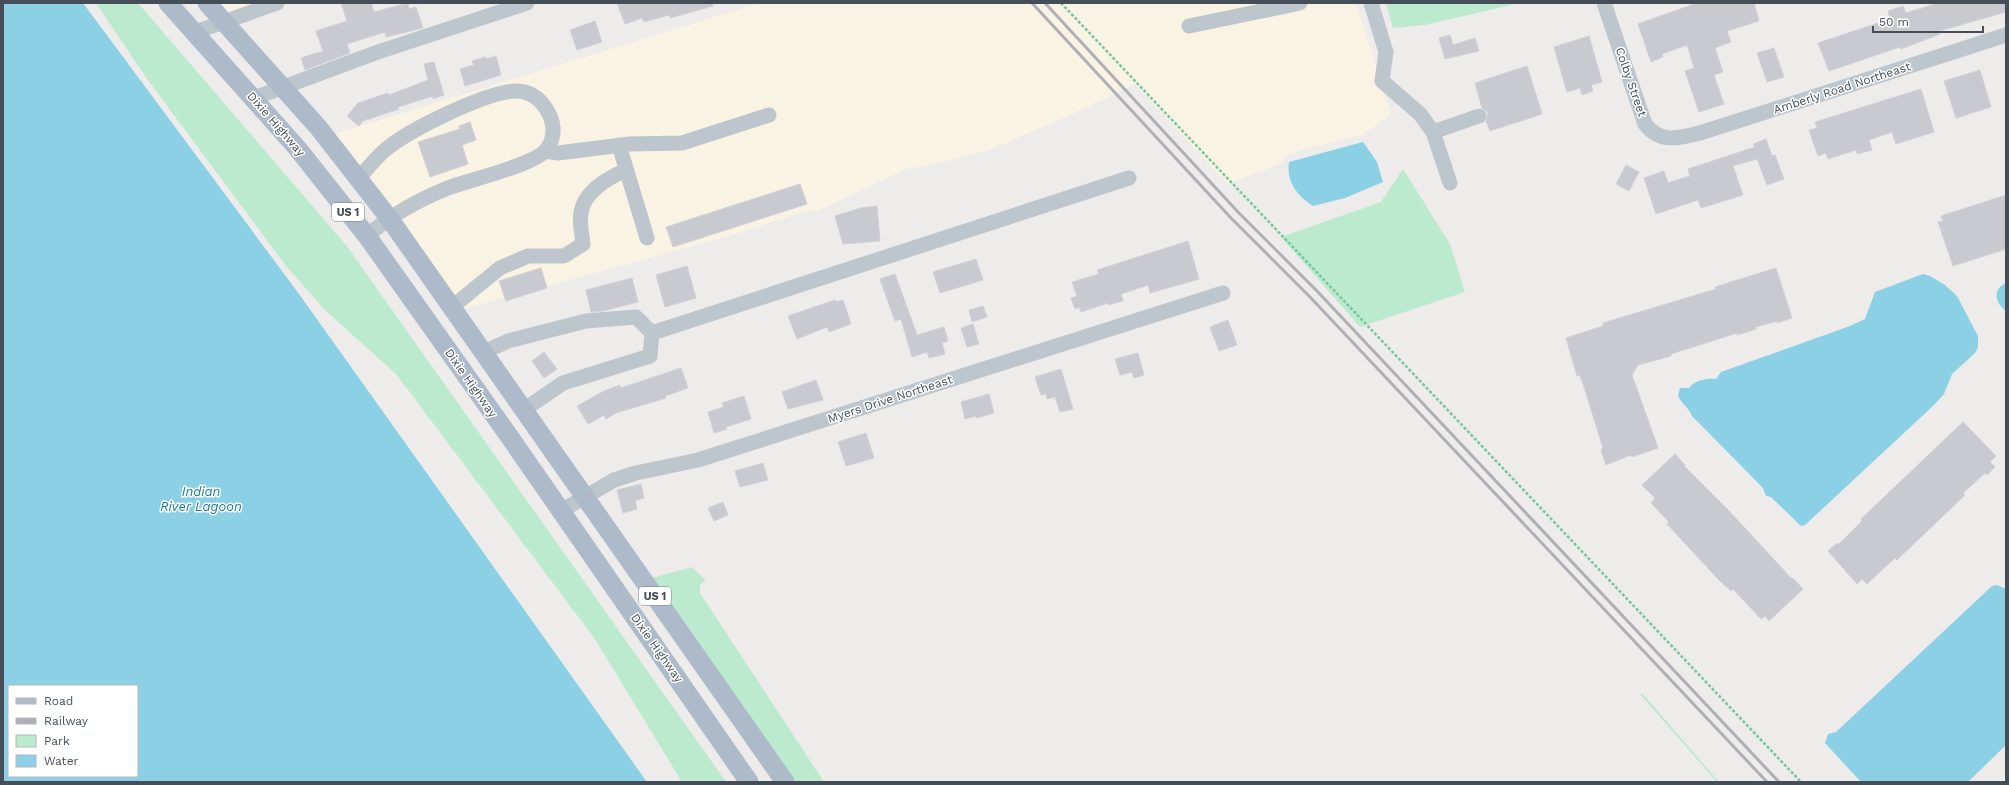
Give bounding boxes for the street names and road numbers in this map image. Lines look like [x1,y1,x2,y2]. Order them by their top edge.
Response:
street label: Colby Street [1613,45,1649,119]
street label: Amberly Road Northeast [1772,59,1912,117]
street label: Dixie Highway [244,89,308,160]
road number: US 1 [332,203,364,221]
street label: Dixie Highway [442,346,500,421]
street label: Myers Drive Northeast [826,372,954,426]
road number: US 1 [639,587,671,605]
street label: Dixie Highway [628,611,686,686]

